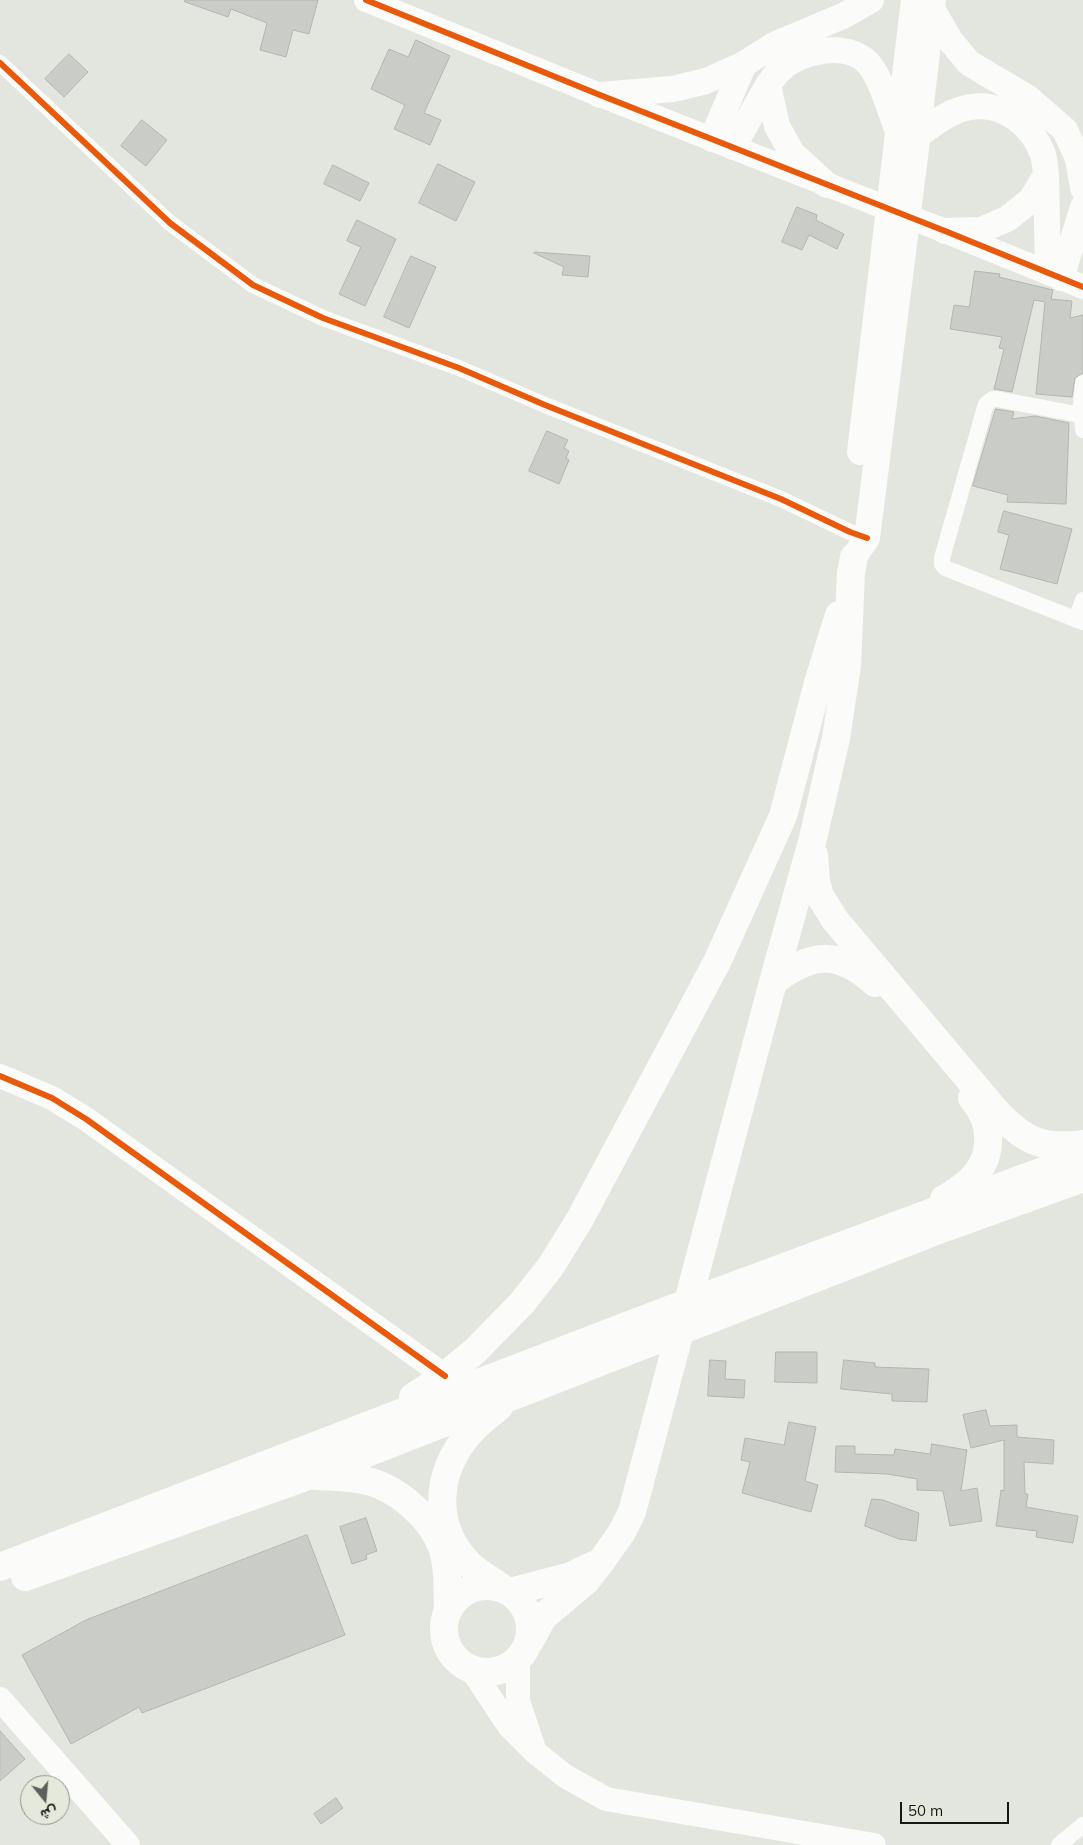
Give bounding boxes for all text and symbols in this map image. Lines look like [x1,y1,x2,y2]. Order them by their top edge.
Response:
north arrow [20,1775,70,1825]
scale bar [903,1792,1012,1824]
text: 50 m [908,1801,943,1820]
text: ش [38,1802,60,1824]

